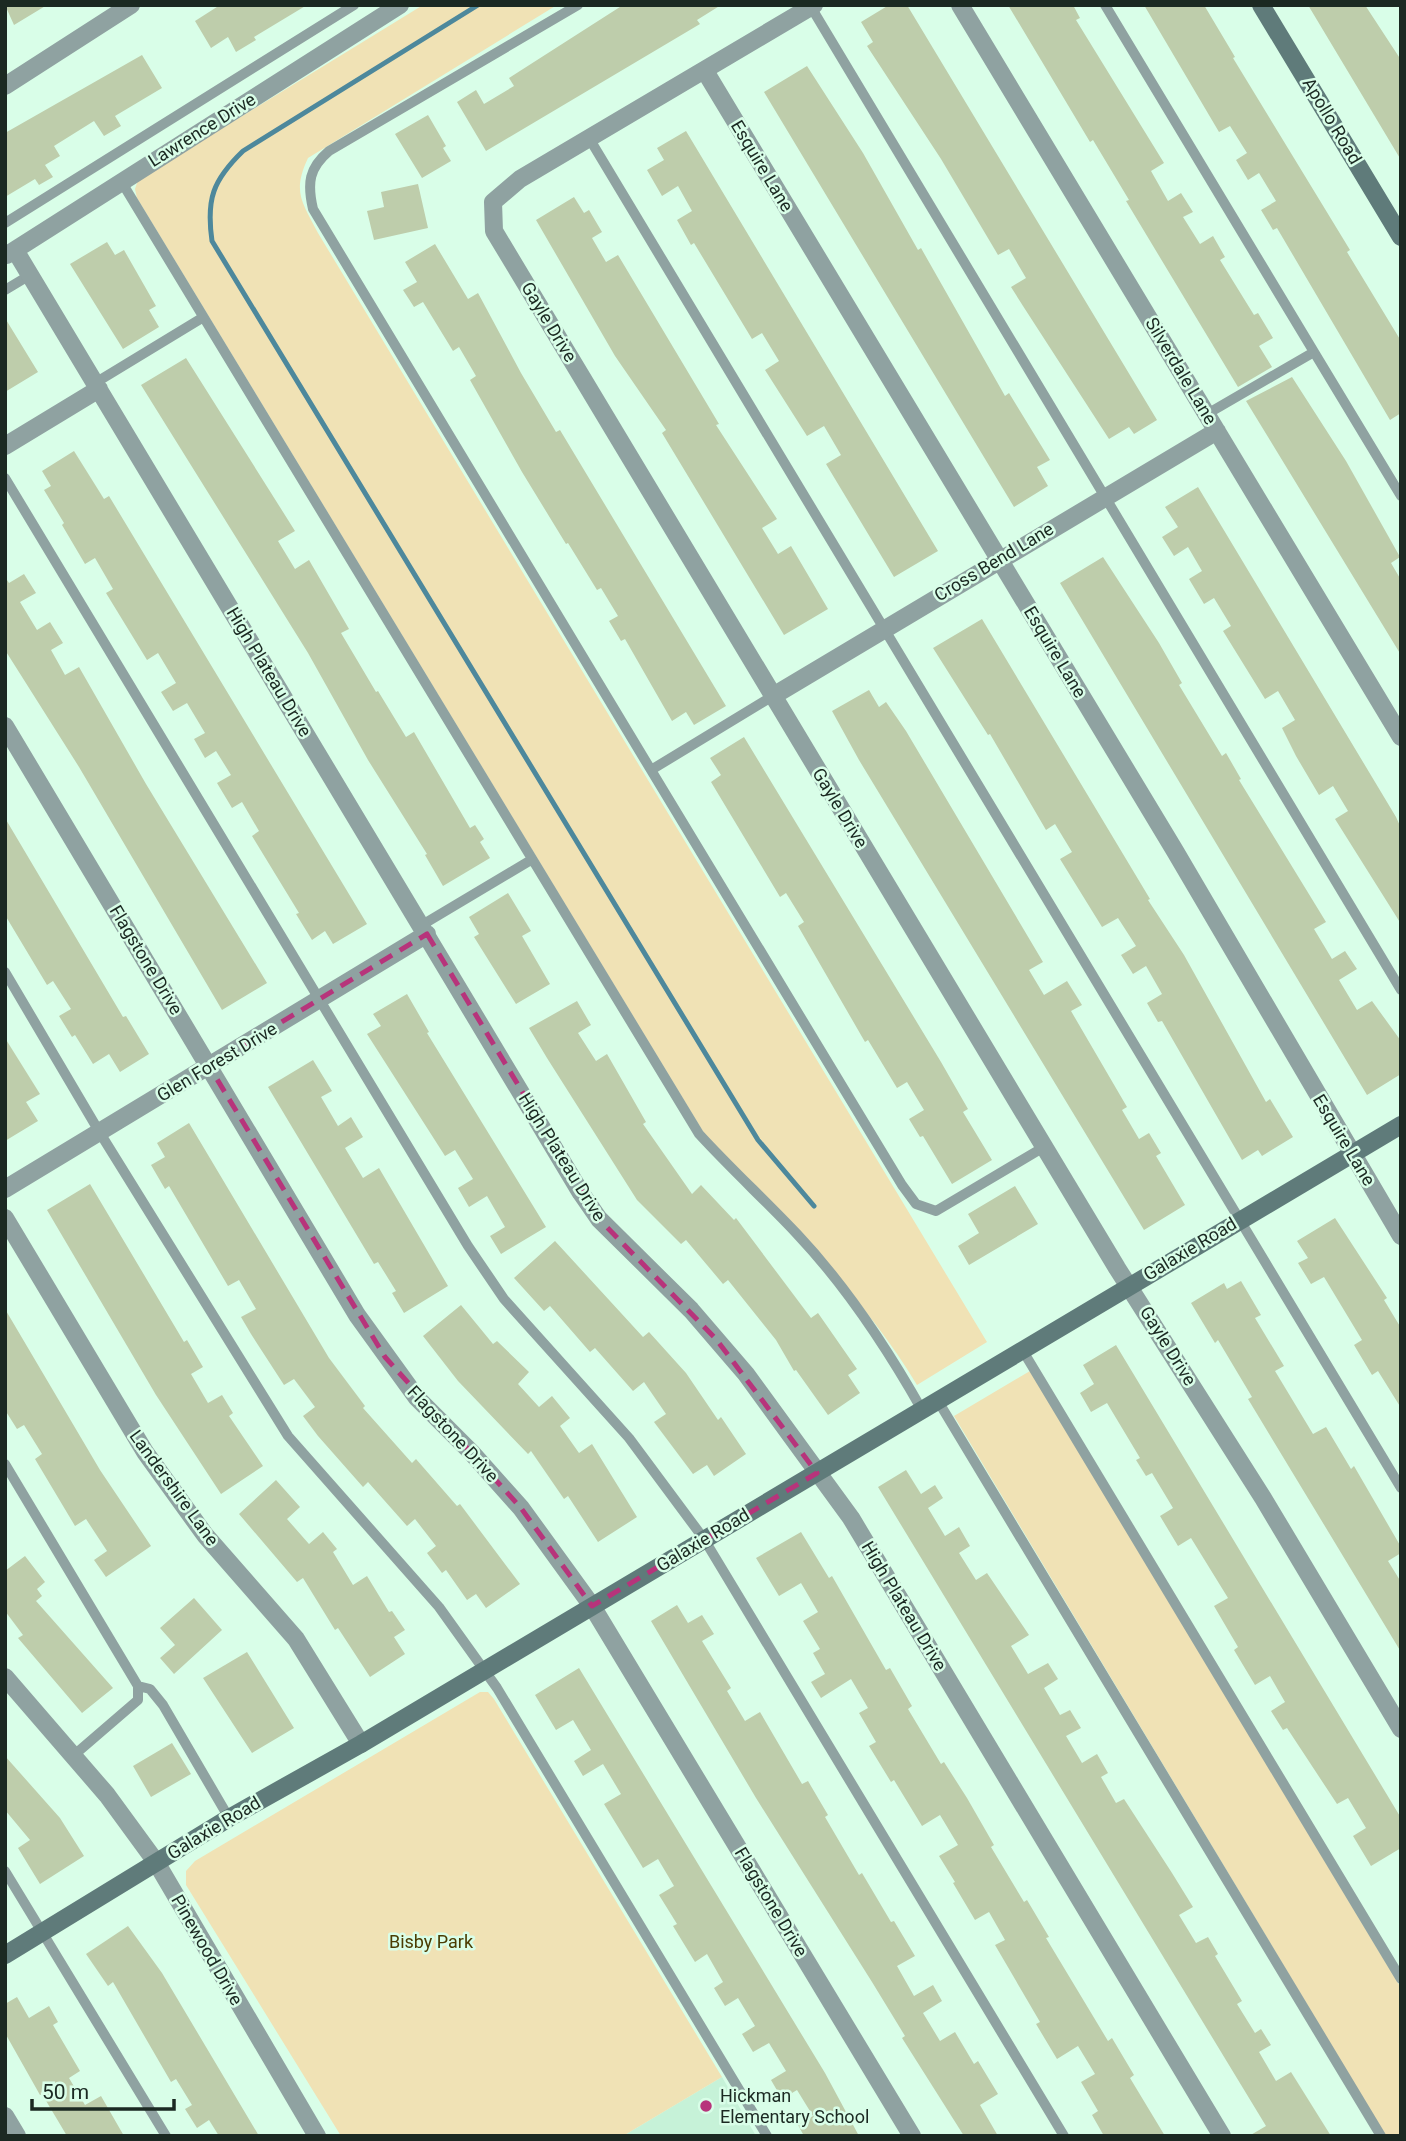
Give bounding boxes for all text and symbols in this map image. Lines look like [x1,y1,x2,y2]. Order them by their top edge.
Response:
street label: Apollo Road [1298,74,1366,168]
street label: Lawrence Drive [144,88,259,171]
street label: Esquire Lane [727,116,798,215]
street label: Gayle Drive [517,278,581,365]
street label: Silverdale Lane [1141,314,1222,428]
street label: Cross Bend Lane [930,518,1057,605]
street label: Esquire Lane [1020,602,1091,701]
street label: High Plateau Drive [223,603,316,740]
street label: Gayle Drive [808,764,872,851]
street label: Flagstone Drive [106,901,187,1018]
street label: Glen Forest Drive [153,1018,281,1106]
street label: High Plateau Drive [514,1089,610,1225]
street label: Esquire Lane [1309,1090,1380,1189]
street label: Galaxie Road [1139,1213,1240,1285]
street label: Gayle Drive [1136,1302,1201,1389]
street label: Flagstone Drive [403,1381,503,1486]
street label: Landershire Lane [125,1426,223,1550]
street label: Galaxie Road [652,1504,753,1576]
street label: High Plateau Drive [858,1537,951,1674]
street label: Galaxie Road [163,1792,264,1864]
street label: Flagstone Drive [731,1843,812,1960]
street label: Pinewood Drive [167,1891,248,2009]
park label: Bisby Park [389,1931,474,1952]
scale bar [32,2068,173,2112]
text: 50 m [42,2080,89,2104]
place label: Hickman Elementary School [720,2085,869,2127]
marker: Hickman Elementary School [698,2098,714,2114]

